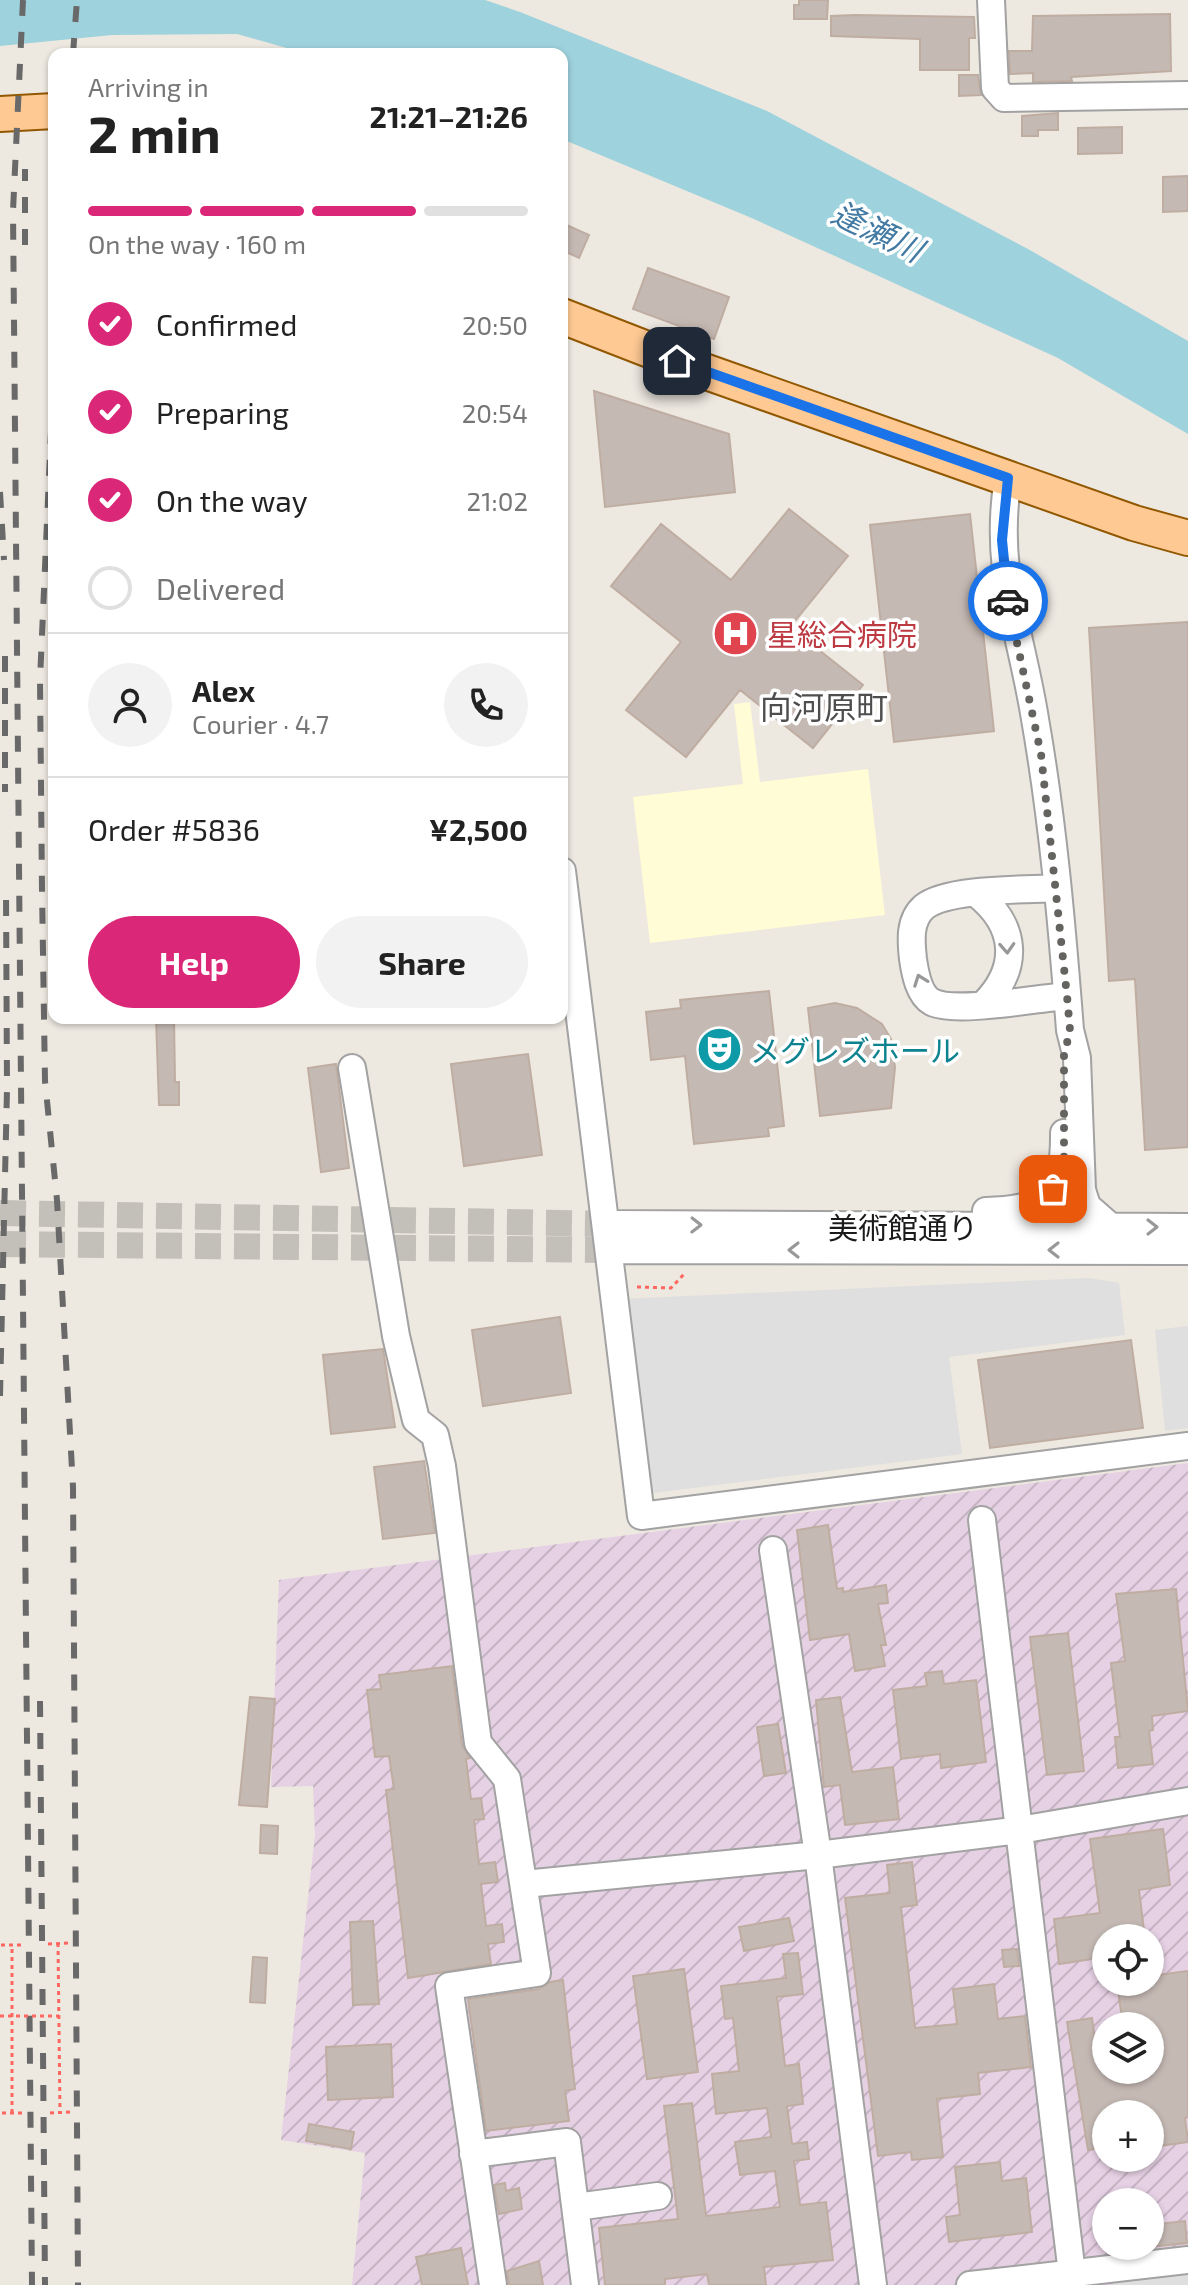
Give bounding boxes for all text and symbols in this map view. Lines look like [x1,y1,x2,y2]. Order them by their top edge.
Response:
text: Arriving in [88,71,209,102]
text: 21:21–21:26 [369,98,528,134]
text: 2 min [88,101,221,163]
water label: 逢瀬川 [827,192,932,269]
text: On the way · 160 m [88,228,306,259]
icon: check [88,302,132,346]
text: Confirmed [156,306,297,342]
text: 20:50 [462,309,528,340]
pin [643,327,711,395]
icon: home [655,339,699,383]
icon: check [88,390,132,434]
text: Preparing [156,394,289,430]
text: 20:54 [462,397,528,428]
icon: check [88,478,132,522]
text: On the way [156,482,308,518]
text: 21:02 [467,485,528,516]
courier [968,561,1048,641]
text: Delivered [156,570,285,606]
icon: car [986,579,1030,623]
hospital icon: 星総合病院 [712,610,760,658]
place label: 星総合病院 [767,616,917,652]
button: person [88,663,172,747]
button: phone [444,663,528,747]
text: Alex [192,672,255,708]
district label: 向河原町 [760,687,888,725]
text: Courier · 4.7 [192,708,329,739]
text: Order #5836 [88,811,260,847]
text: ¥2,500 [429,811,528,847]
button: Help [88,916,300,1008]
button: Share [316,916,528,1008]
one-way arrow [998,941,1015,954]
one-way arrow [913,974,929,988]
theatre icon: メグレズホール [695,1026,743,1074]
place label: メグレズホール [750,1032,960,1068]
pin [1019,1155,1087,1223]
icon: bag [1031,1167,1075,1211]
street label: 美術館通り [828,1209,978,1245]
one-way arrow [690,1216,703,1234]
one-way arrow [1146,1218,1159,1236]
one-way arrow [787,1241,800,1259]
one-way arrow [1047,1241,1060,1259]
map controls [1092,1924,1164,2260]
button: locate [1092,1924,1164,1996]
button: layers [1092,2012,1164,2084]
button: + [1092,2100,1164,2172]
button: − [1092,2188,1164,2260]

